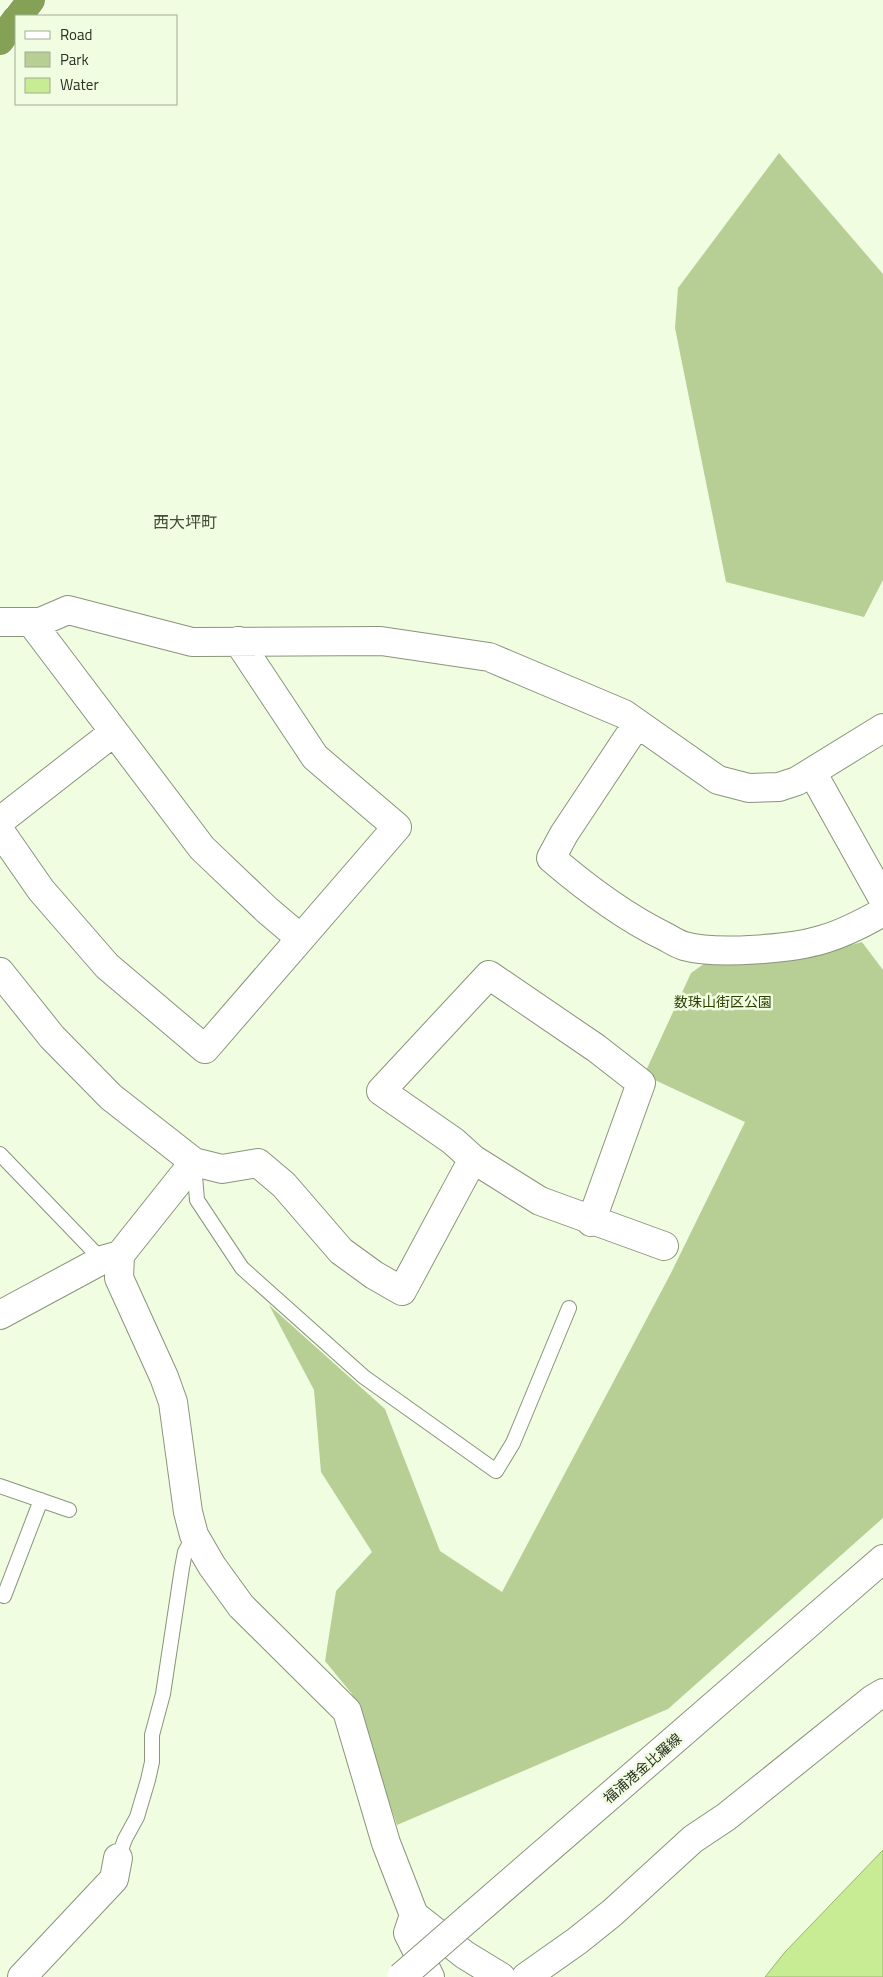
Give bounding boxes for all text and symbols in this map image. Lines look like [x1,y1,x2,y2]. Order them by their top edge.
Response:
legend [15,15,178,105]
text: Road [60,23,92,46]
text: Park [60,48,89,71]
text: Water [60,73,99,96]
district label: 西大坪町 [153,510,217,534]
park label: 数珠山街区公園 [674,991,772,1012]
street label: 福浦港金比羅線 [598,1728,686,1808]

